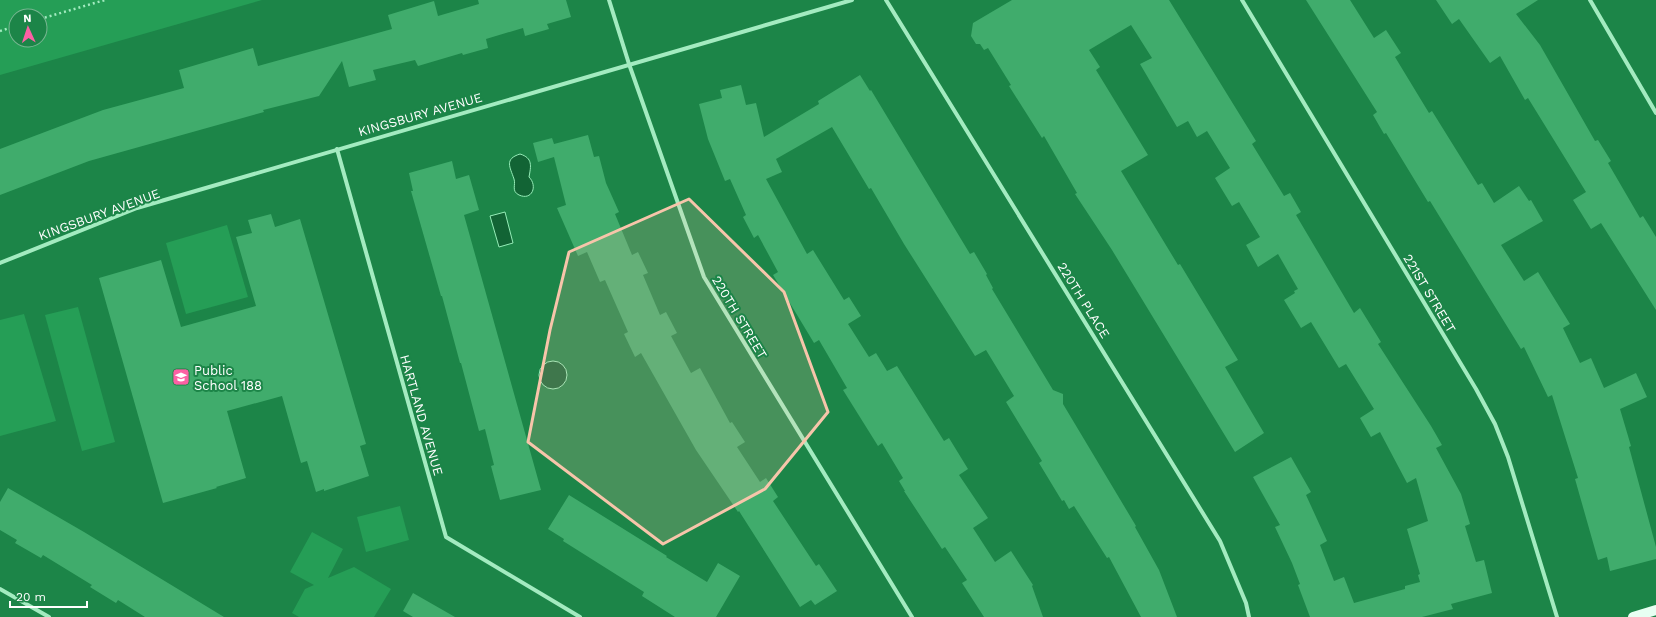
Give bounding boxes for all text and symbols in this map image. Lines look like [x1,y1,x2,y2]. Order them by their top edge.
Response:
north arrow [8,8,48,48]
text: N [23,12,32,25]
street label: KINGSBURY AVENUE [357,90,484,139]
street label: KINGSBURY AVENUE [36,186,162,243]
street label: 221ST STREET [1400,251,1459,335]
street label: 220TH PLACE [1054,260,1113,341]
street label: 220TH STREET [709,273,770,362]
street label: HARTLAND AVENUE [397,353,446,477]
place label: Public School 188 [194,363,262,393]
school or university icon: Public School 188 [171,367,191,387]
scale bar [10,583,87,609]
text: 20 m [16,590,46,604]

